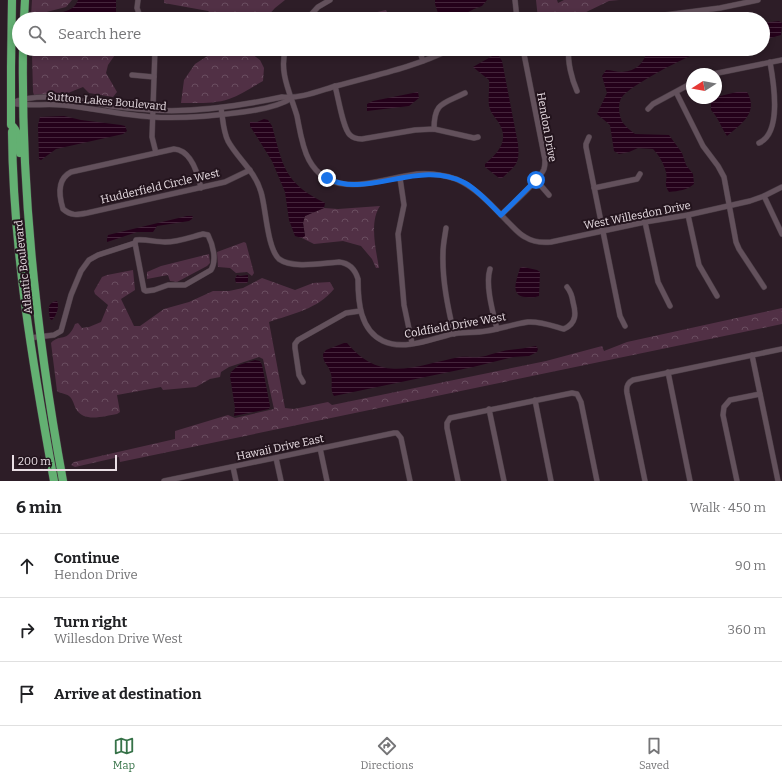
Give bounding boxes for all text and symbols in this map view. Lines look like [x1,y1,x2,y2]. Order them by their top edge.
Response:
search box [12,12,770,56]
icon: search [26,23,48,45]
text: Search here [58,25,141,43]
north arrow [686,68,722,104]
street label: Sutton Lakes Boulevard [47,90,168,113]
street label: Hendon Drive [534,91,559,163]
street label: Hudderfield Circle West [99,166,221,207]
route end [318,169,336,187]
route start [527,171,545,189]
street label: West Willesdon Drive [583,199,692,232]
street label: Atlantic Boulevard [12,219,35,314]
street label: Coldfield Drive West [403,310,507,341]
street label: Hawaii Drive East [235,432,325,463]
scale bar [12,453,117,472]
text: 200 m [18,455,51,468]
text: 6 min [16,497,62,518]
text: Walk · 450 m [690,500,766,515]
text: Continue [54,549,120,567]
icon: ahead [16,555,38,577]
text: 90 m [735,558,766,573]
text: Hendon Drive [54,567,138,582]
text: Turn right [54,613,127,631]
icon: right [16,619,38,641]
text: 360 m [728,622,766,637]
text: Willesdon Drive West [54,631,182,646]
icon: arrive [16,683,38,705]
text: Arrive at destination [54,685,201,703]
tab: Map [113,735,135,772]
tab: Directions [361,735,413,772]
tab: Saved [639,735,669,772]

